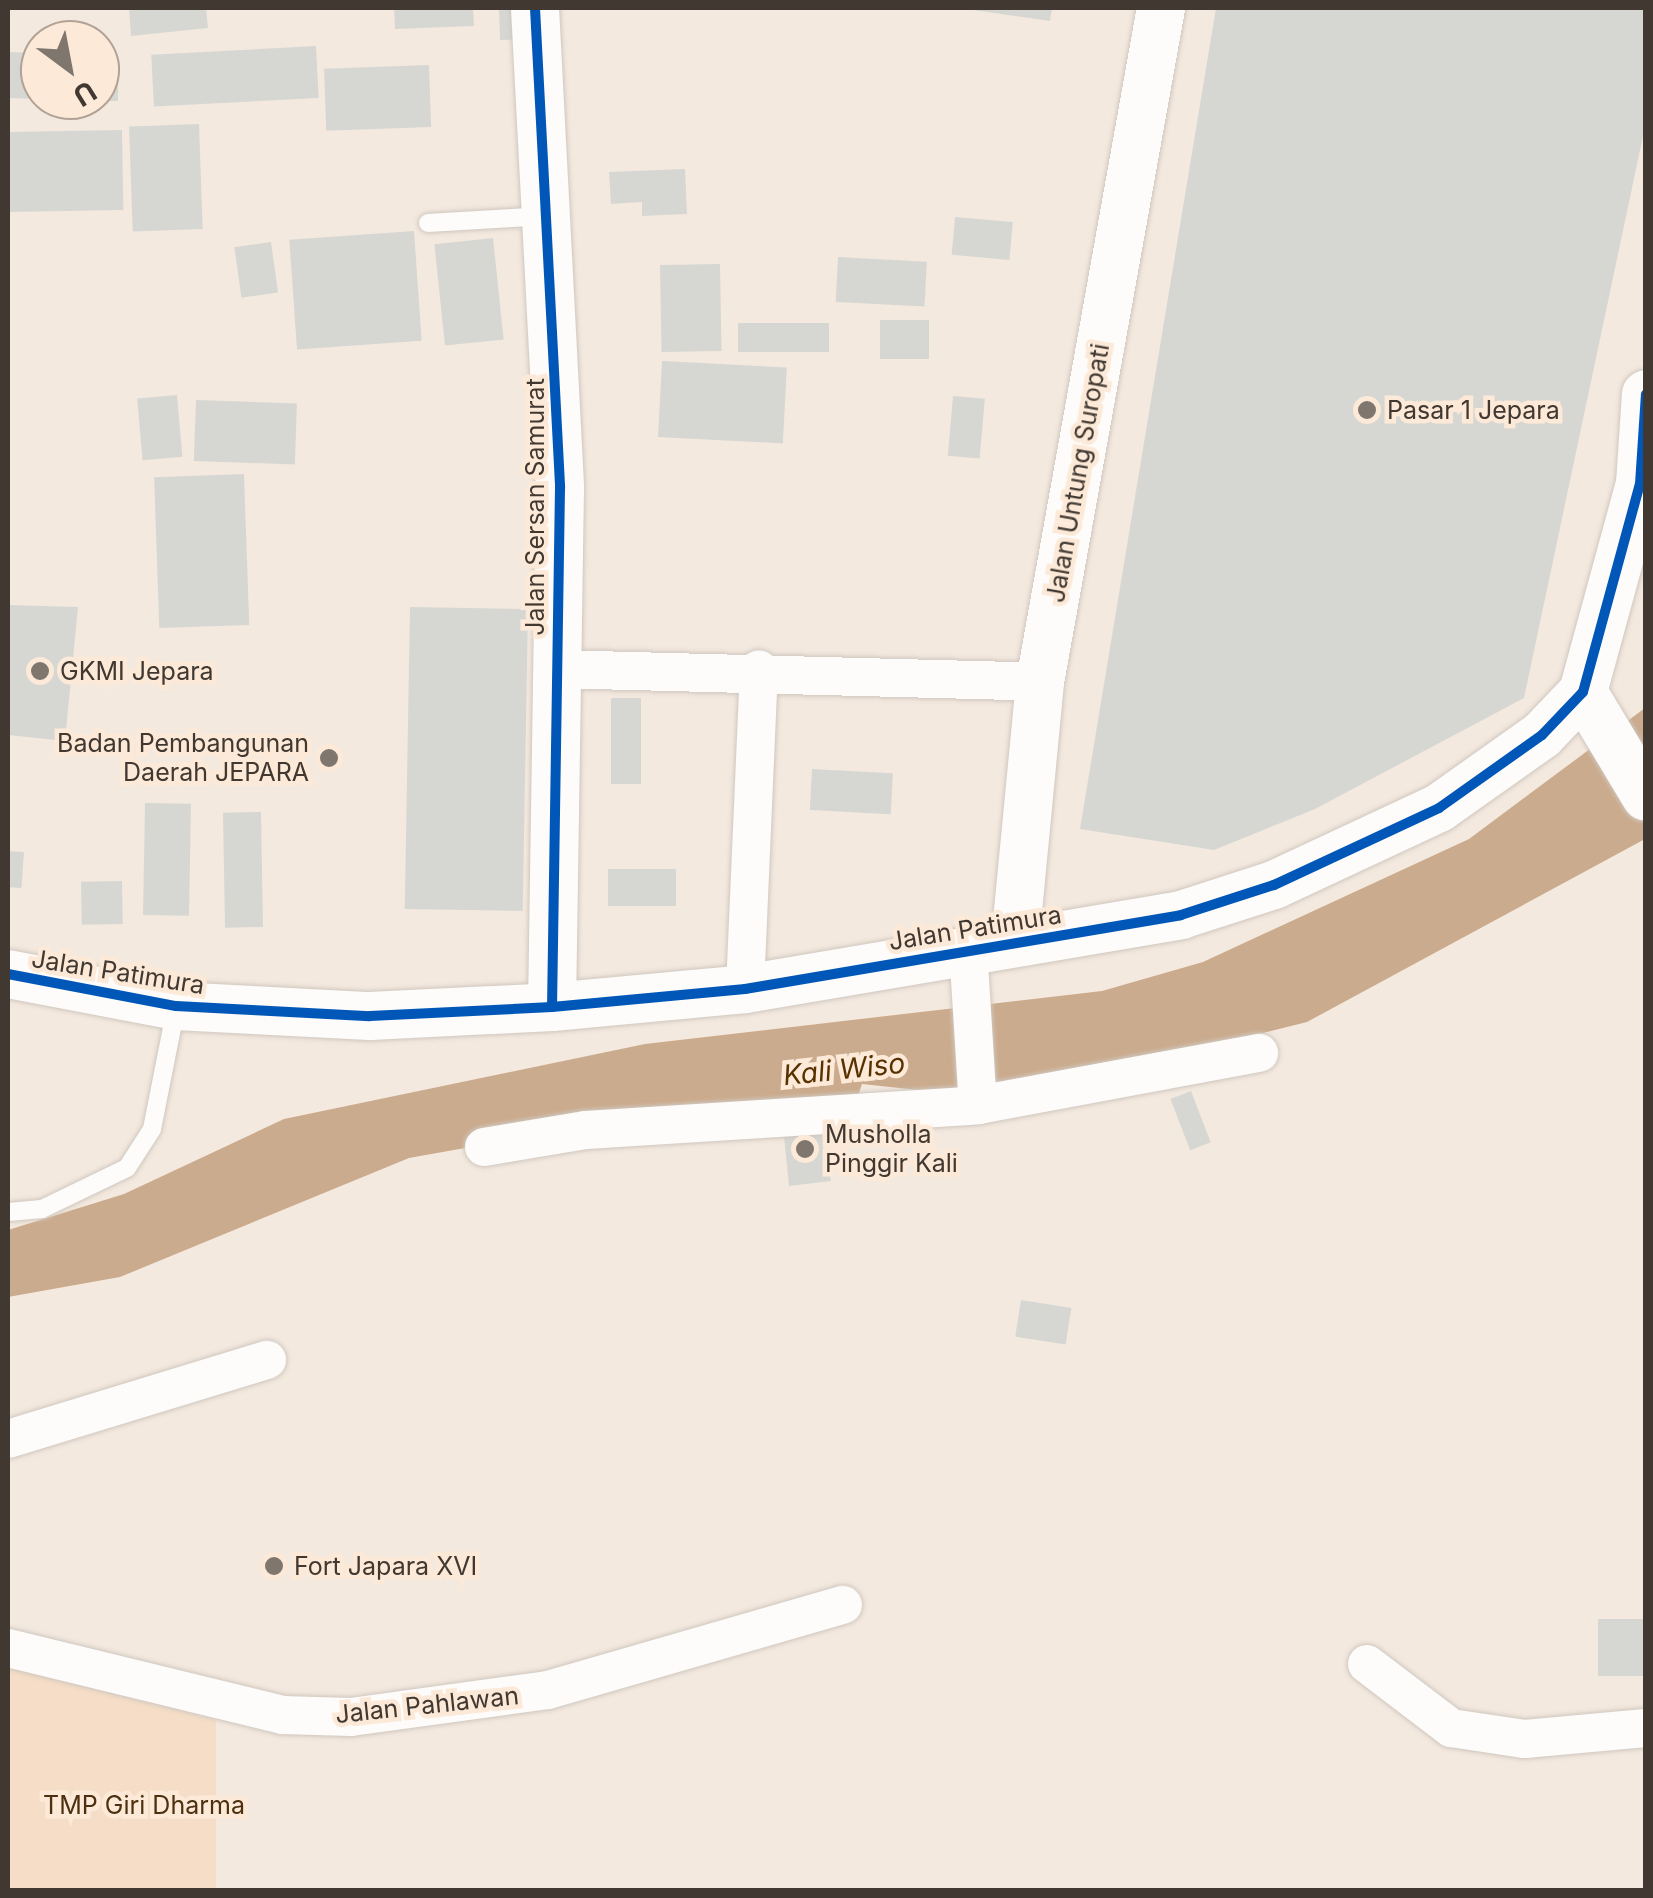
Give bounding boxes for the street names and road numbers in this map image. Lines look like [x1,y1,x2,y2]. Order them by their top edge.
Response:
street label: Jalan Untung Suropati [1040,341,1116,605]
street label: Jalan Sersan Samurat [520,378,550,636]
street label: Jalan Patimura [886,900,1064,956]
street label: Jalan Patimura [29,944,207,1000]
street label: Jalan Pahlawan [334,1680,520,1730]

